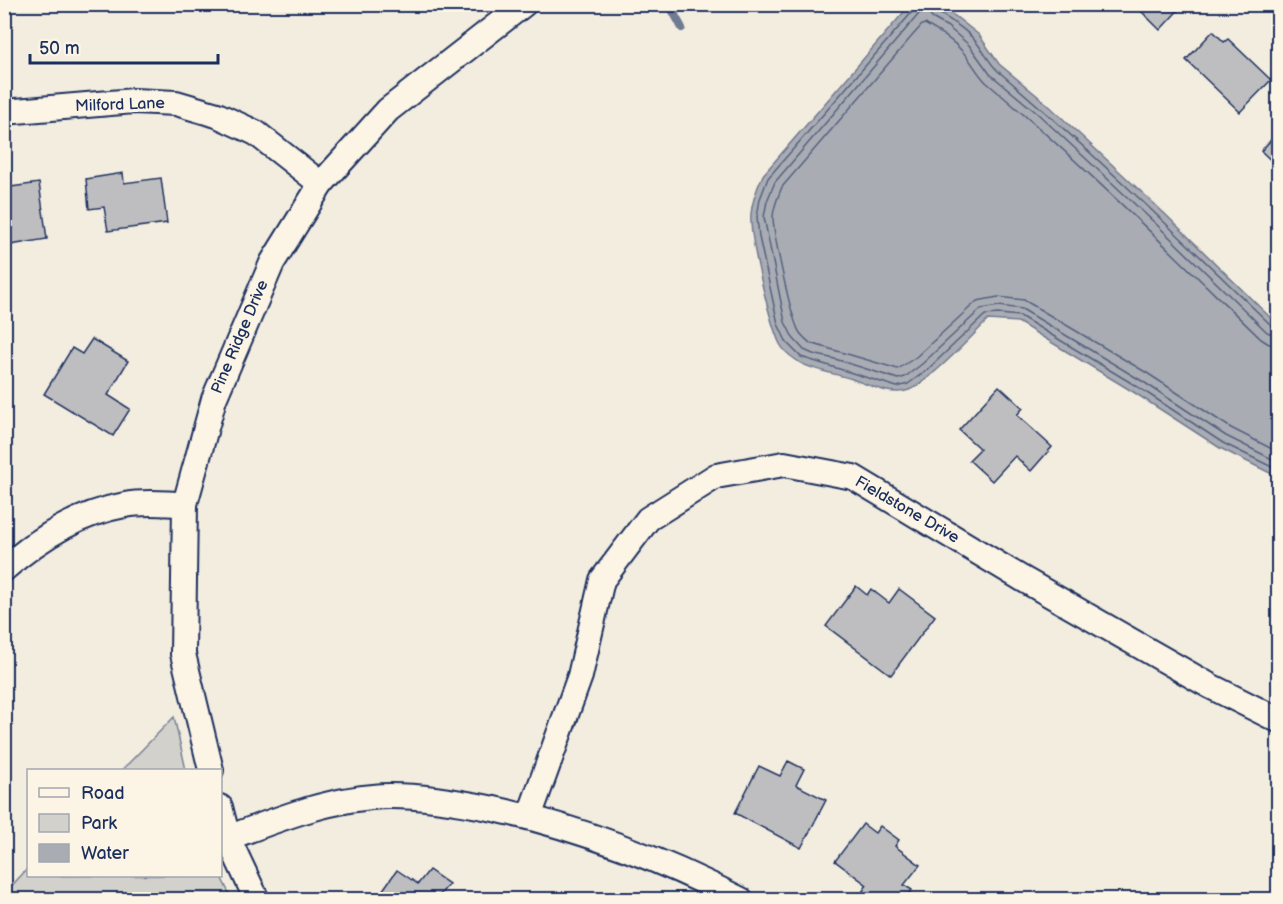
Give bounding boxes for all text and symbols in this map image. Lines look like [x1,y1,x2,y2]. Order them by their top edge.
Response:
scale bar [30,27,218,65]
text: 50 m [39,38,80,59]
street label: Milford Lane [75,94,166,116]
street label: Pine Ridge Drive [207,277,273,397]
street label: Fieldstone Drive [851,472,963,548]
legend [27,769,222,877]
text: Road [81,783,125,804]
text: Park [81,813,117,834]
text: Water [81,843,129,864]

